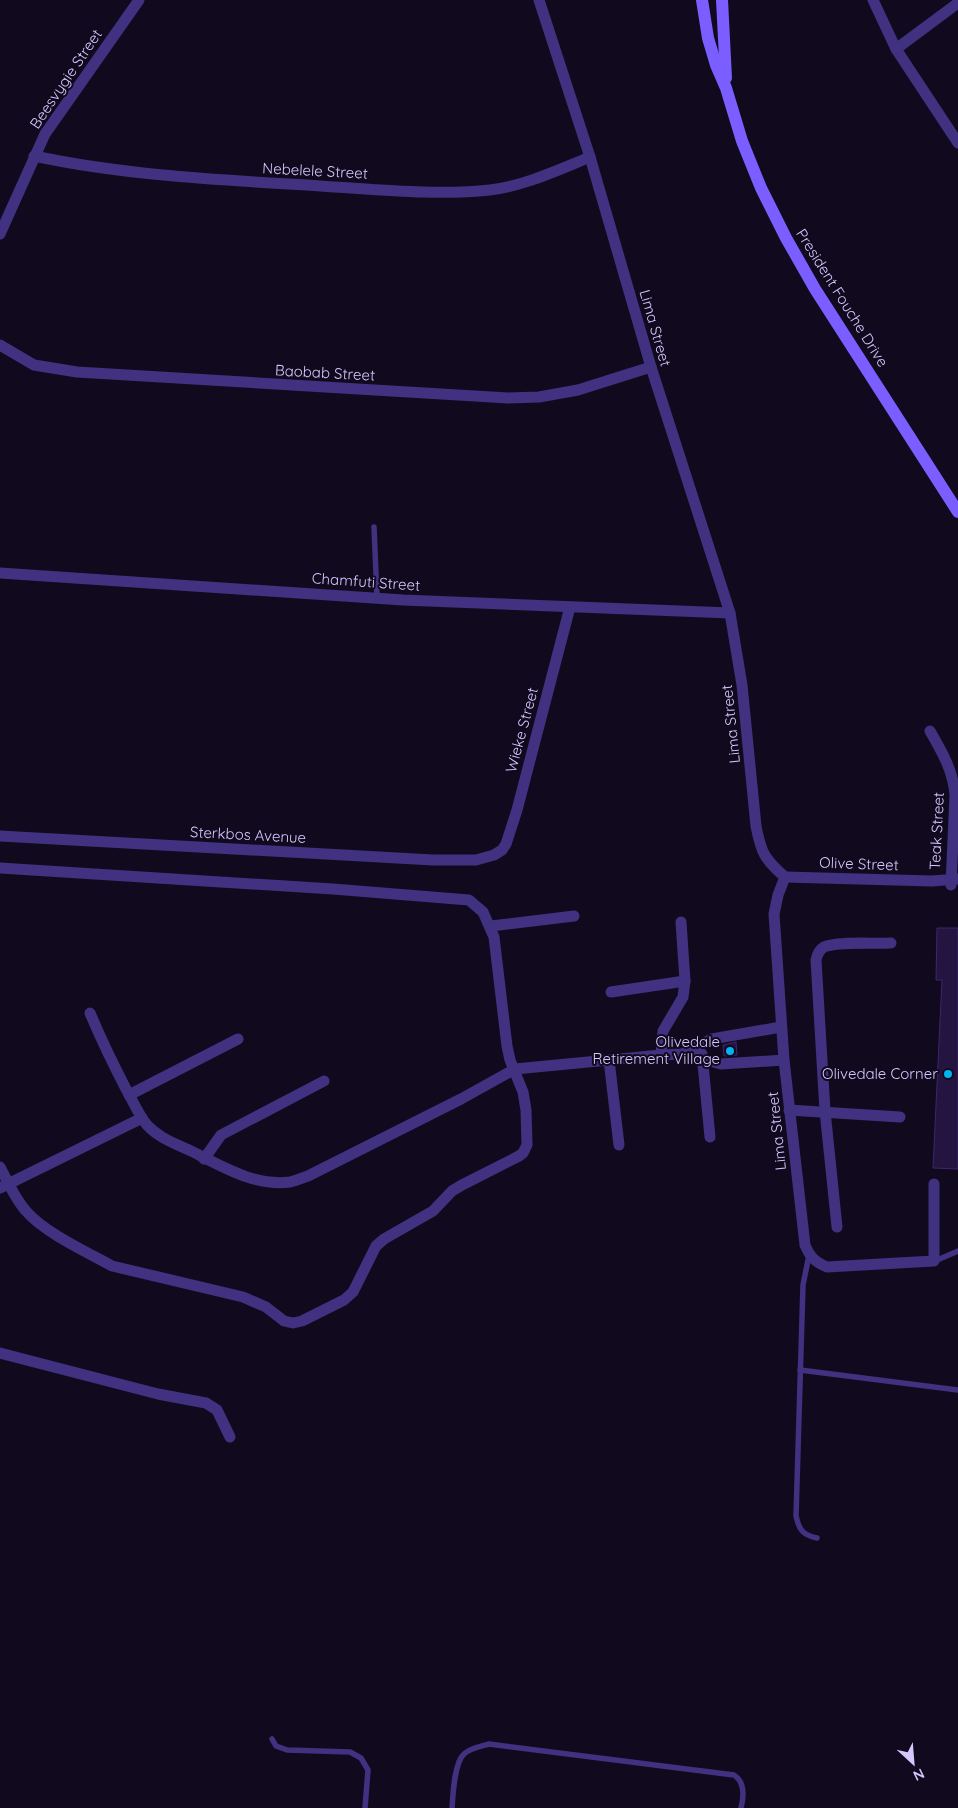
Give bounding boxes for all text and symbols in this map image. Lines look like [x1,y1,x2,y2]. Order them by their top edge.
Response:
street label: Beesvygie Street [25,25,106,132]
street label: Nebelele Street [262,158,368,183]
street label: President Fouche Drive [792,225,893,370]
street label: Lima Street [635,287,676,368]
street label: Baobab Street [274,360,376,385]
street label: Chamfuti Street [311,568,421,595]
street label: Lima Street [717,684,744,764]
street label: Wieke Street [501,685,542,775]
street label: Teak Street [925,792,948,870]
street label: Sterkbos Avenue [189,822,307,847]
street label: Olive Street [819,853,899,874]
place label: Olivedale Retirement Village [593,1032,720,1068]
marker: Olivedale Retirement Village [724,1045,736,1057]
place label: Olivedale Corner [822,1064,938,1083]
marker: Olivedale Corner [942,1068,954,1080]
street label: Lima Street [763,1091,790,1171]
north arrow [888,1738,938,1788]
text: N [910,1764,927,1785]

